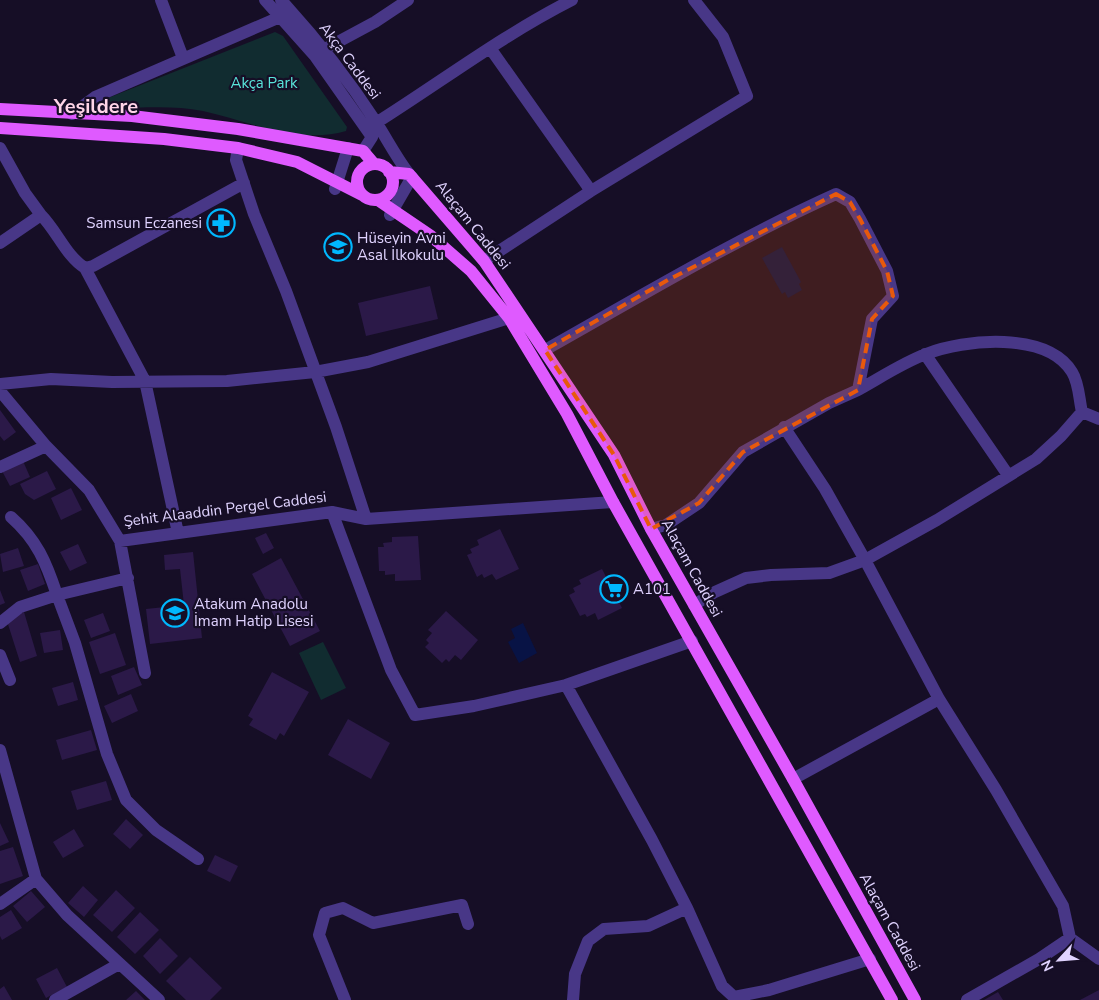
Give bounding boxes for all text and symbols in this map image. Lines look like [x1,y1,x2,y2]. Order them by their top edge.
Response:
street label: Akça Caddesi [315,19,385,103]
park label: Akça Park [231,73,298,93]
district label: Yeşildere [53,93,138,120]
street label: Alaçam Caddesi [431,176,515,274]
pharmacy icon: Samsun Eczanesi [206,208,236,238]
place label: Samsun Eczanesi [86,213,202,233]
place label: Hüseyin Avni Asal İlkokulu [357,228,446,265]
school or university icon: Hüseyin Avni Asal İlkokulu [323,232,353,262]
street label: Şehit Alaaddin Pergel Caddesi [122,487,328,531]
street label: Alaçam Caddesi [657,516,727,620]
supermarket icon: A101 [599,574,629,604]
place label: A101 [633,579,671,599]
place label: Atakum Anadolu İmam Hatip Lisesi [194,594,314,631]
school or university icon: Atakum Anadolu İmam Hatip Lisesi [160,598,190,628]
street label: Alaçam Caddesi [855,870,925,974]
north arrow [1034,935,1084,985]
text: N [1037,957,1059,974]

